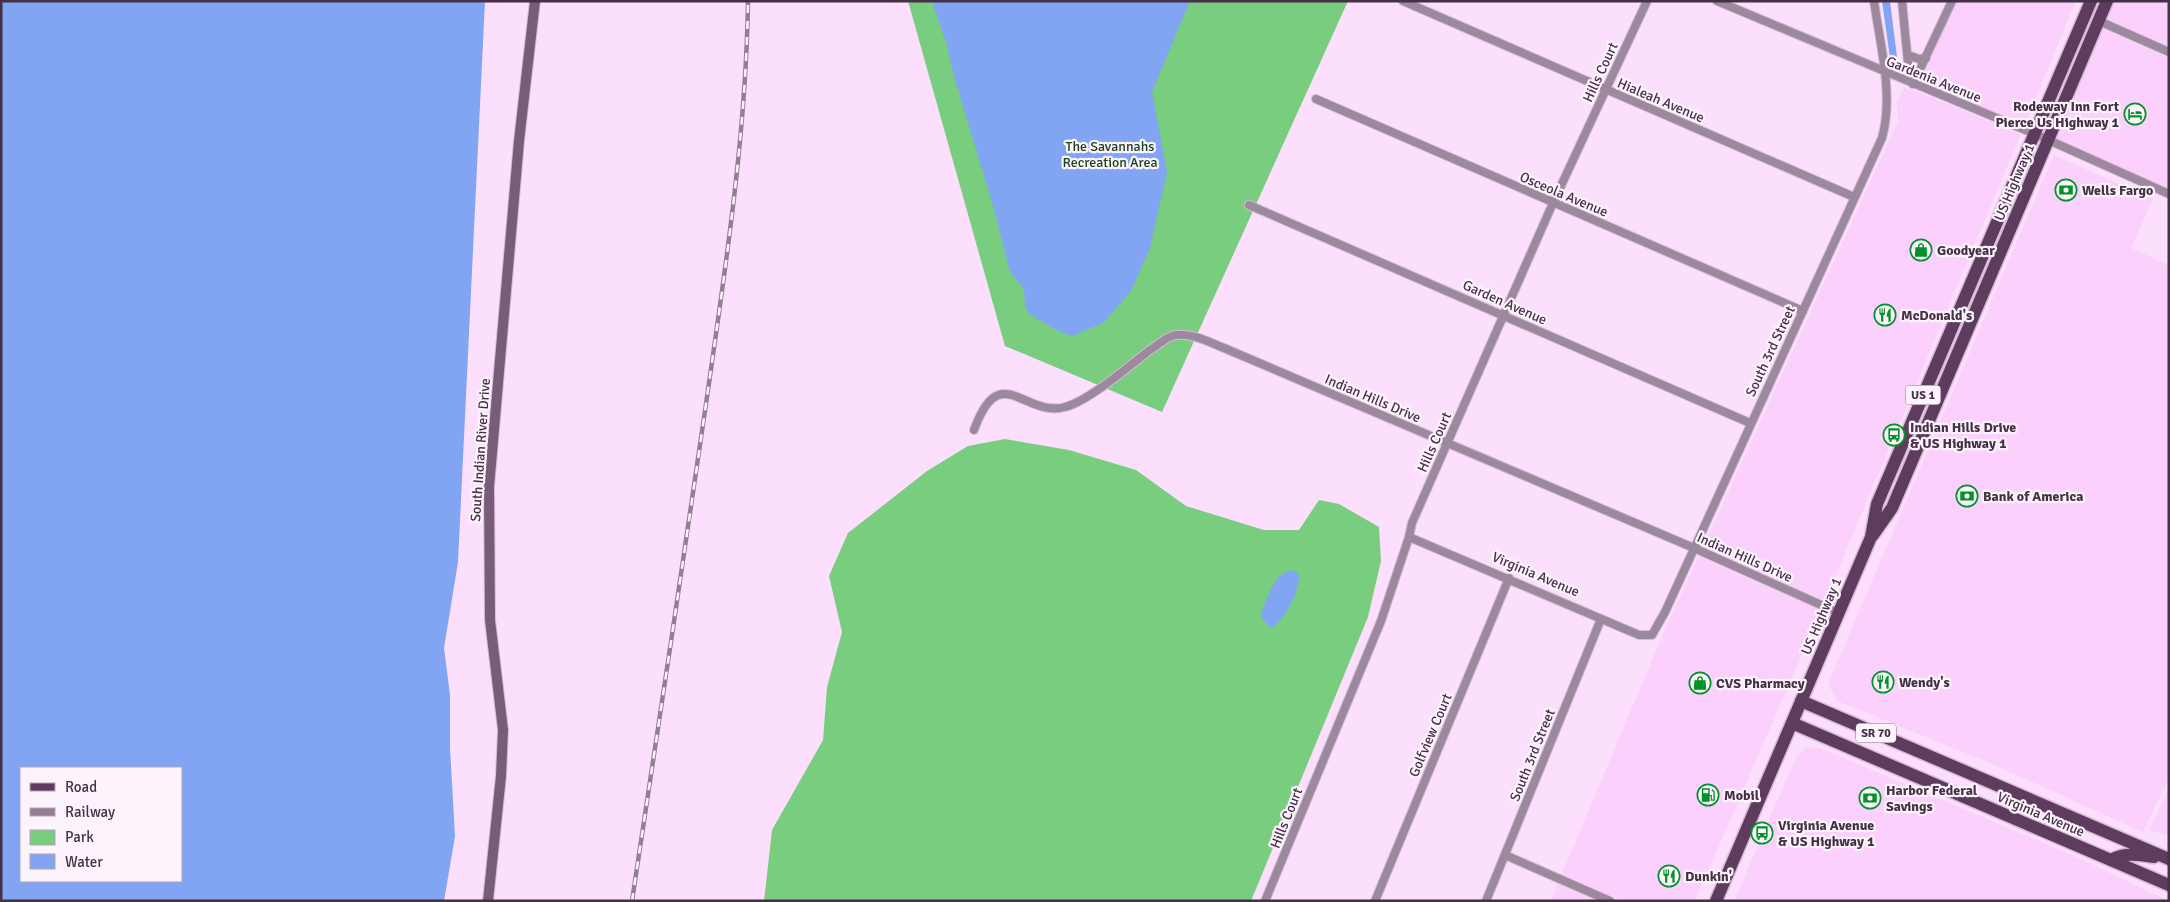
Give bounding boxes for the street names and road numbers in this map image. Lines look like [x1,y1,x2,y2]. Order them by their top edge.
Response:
street label: Hills Court [1579,39,1622,105]
street label: Gardenia Avenue [1884,53,1984,106]
street label: Hialeah Avenue [1615,74,1707,126]
street label: US Highway 1 [1991,141,2038,223]
street label: Osceola Avenue [1517,168,1611,221]
street label: Garden Avenue [1460,276,1549,329]
street label: South 3rd Street [1742,303,1799,399]
street label: Indian Hills Drive [1322,371,1423,426]
street label: South Indian River Drive [467,378,494,522]
road number: US 1 [1906,386,1940,404]
street label: Hills Court [1414,409,1455,475]
street label: Indian Hills Drive [1694,529,1795,586]
street label: Virginia Avenue [1489,548,1582,601]
street label: US Highway 1 [1798,575,1845,657]
street label: Golfview Court [1405,691,1456,780]
street label: South 3rd Street [1506,707,1559,804]
road number: SR 70 [1856,724,1896,742]
street label: Hills Court [1267,785,1306,851]
street label: Virginia Avenue [1994,788,2087,841]

